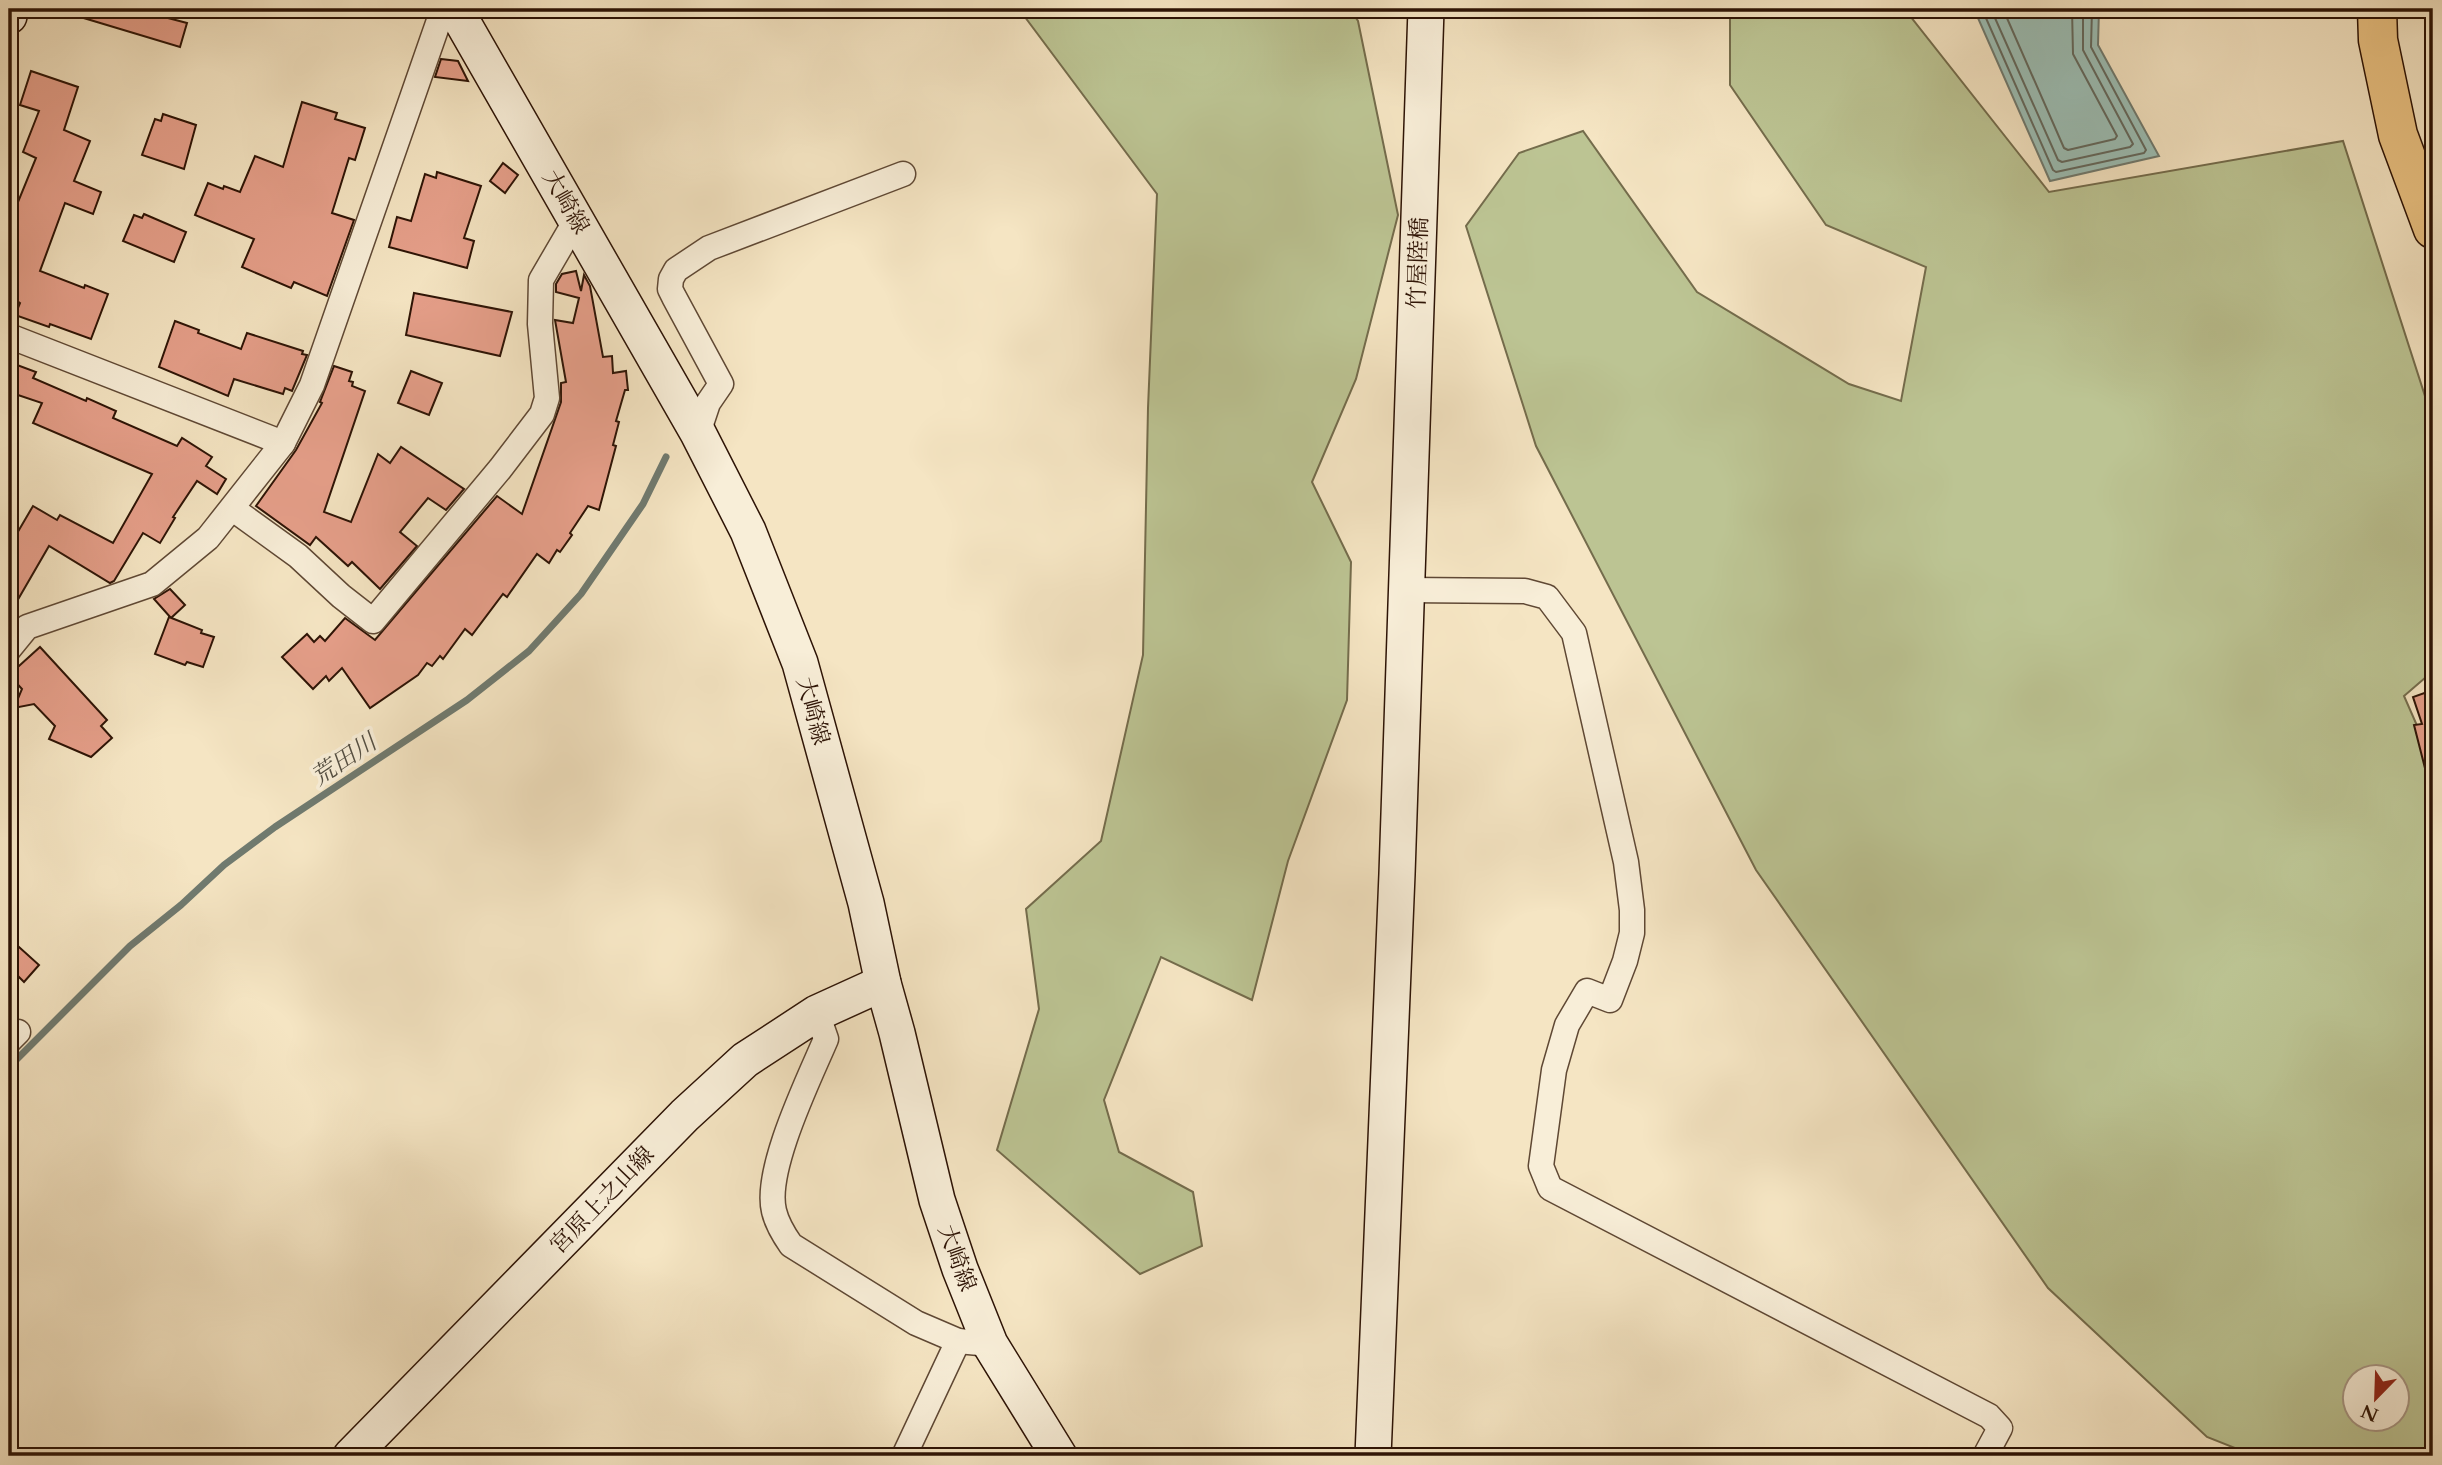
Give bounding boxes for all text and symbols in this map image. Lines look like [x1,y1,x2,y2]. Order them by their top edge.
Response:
street label: 大崎線 [535,164,597,240]
street label: 竹屋陸橋 [1401,216,1435,310]
street label: 大崎線 [789,674,837,748]
water label: 荒田川 [305,725,386,794]
street label: 宮原上之山線 [543,1140,661,1260]
street label: 大崎線 [931,1220,983,1296]
north arrow [2340,1364,2410,1434]
text: N [2357,1397,2382,1428]

